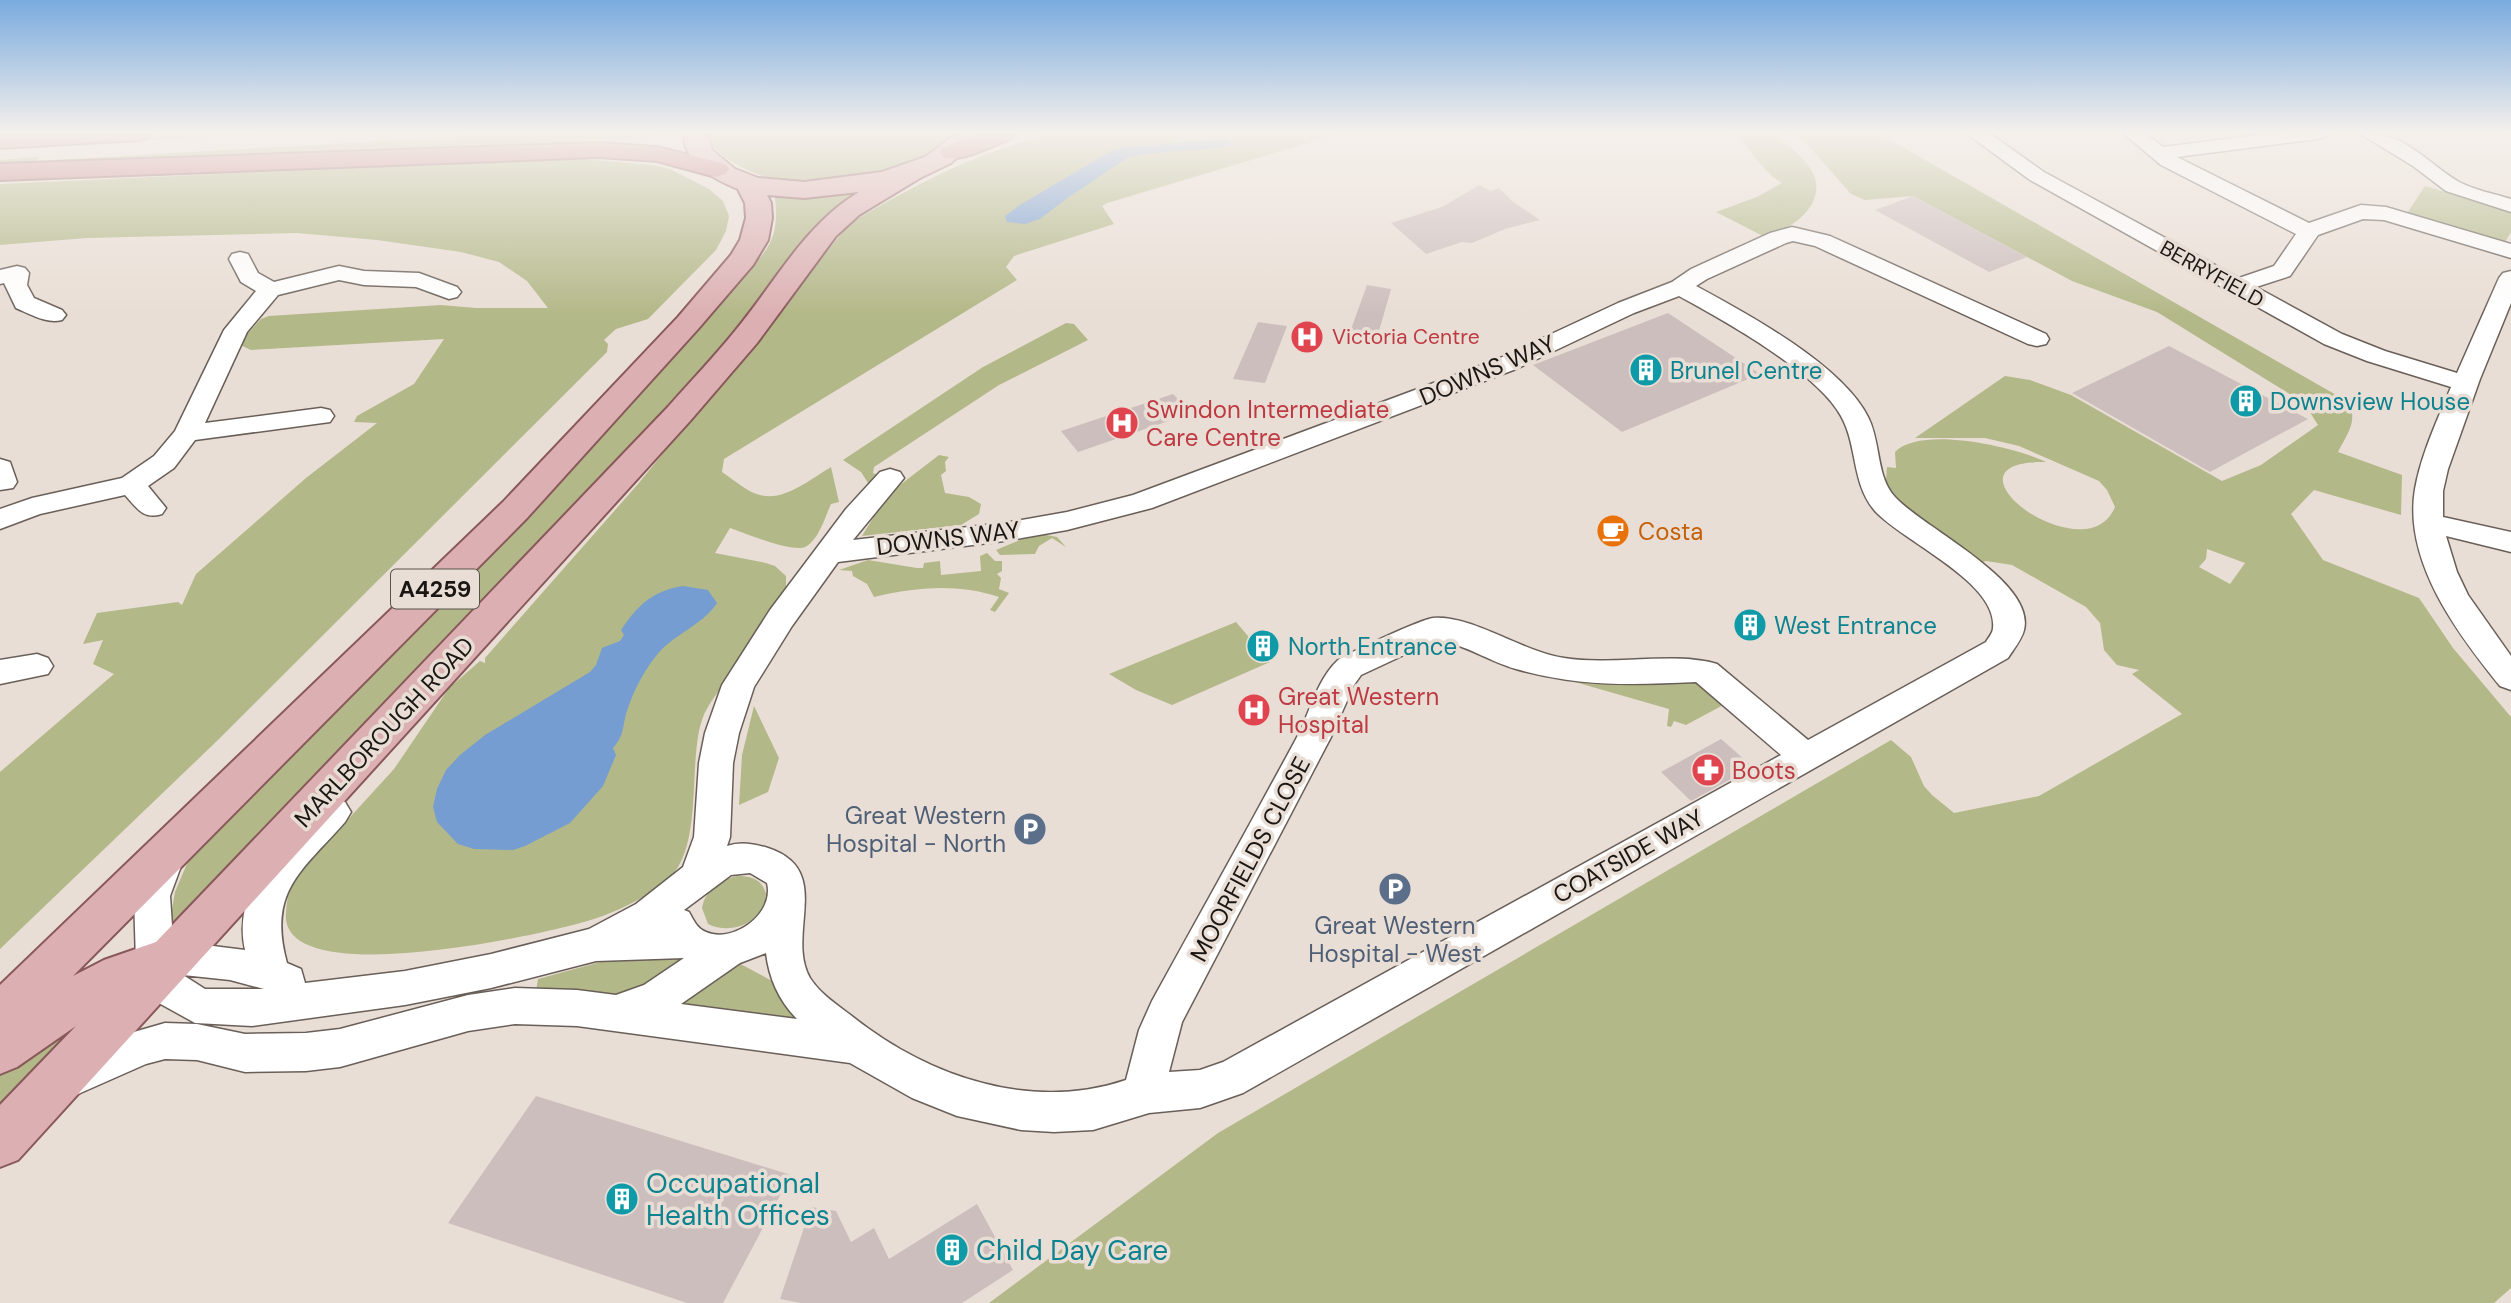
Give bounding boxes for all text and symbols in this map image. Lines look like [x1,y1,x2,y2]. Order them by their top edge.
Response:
street label: BERRYFIELD [2155,234,2269,314]
hospital icon: Victoria Centre [1288,318,1326,356]
place label: Victoria Centre [1332,323,1480,351]
street label: DOWNS WAY [1415,328,1560,412]
building icon: Brunel Centre [1627,351,1665,389]
place label: Brunel Centre [1670,355,1822,386]
building icon: Downsview House [2227,382,2265,420]
place label: Downsview House [2270,386,2470,417]
place label: Swindon Intermediate Care Centre [1146,394,1389,453]
hospital icon: Swindon Intermediate Care Centre [1103,404,1141,442]
cafe icon: Costa [1594,512,1632,550]
street label: DOWNS WAY [875,514,1022,562]
place label: Costa [1638,516,1703,547]
road number: A4259 [391,569,479,608]
building icon: West Entrance [1731,606,1769,644]
place label: West Entrance [1774,610,1937,641]
building icon: North Entrance [1244,627,1282,665]
street label: MARLBOROUGH ROAD [288,630,480,834]
place label: North Entrance [1288,631,1457,662]
place label: Great Western Hospital [1278,681,1439,740]
hospital icon: Great Western Hospital [1235,691,1273,729]
street label: MOORFIELDS CLOSE [1183,751,1317,967]
pharmacy icon: Boots [1689,751,1727,789]
place label: Boots [1732,755,1796,786]
place label: Great Western Hospital - North [826,800,1006,859]
street label: COATSIDE WAY [1547,802,1709,910]
parking icon: Great Western Hospital - North [1011,810,1049,848]
parking icon: Great Western Hospital - West [1376,870,1414,908]
place label: Great Western Hospital - West [1308,910,1482,969]
place label: Occupational Health Offices [646,1165,830,1234]
building icon: Occupational Health Offices [603,1180,641,1218]
building icon: Child Day Care [933,1231,971,1269]
place label: Child Day Care [976,1232,1168,1269]

